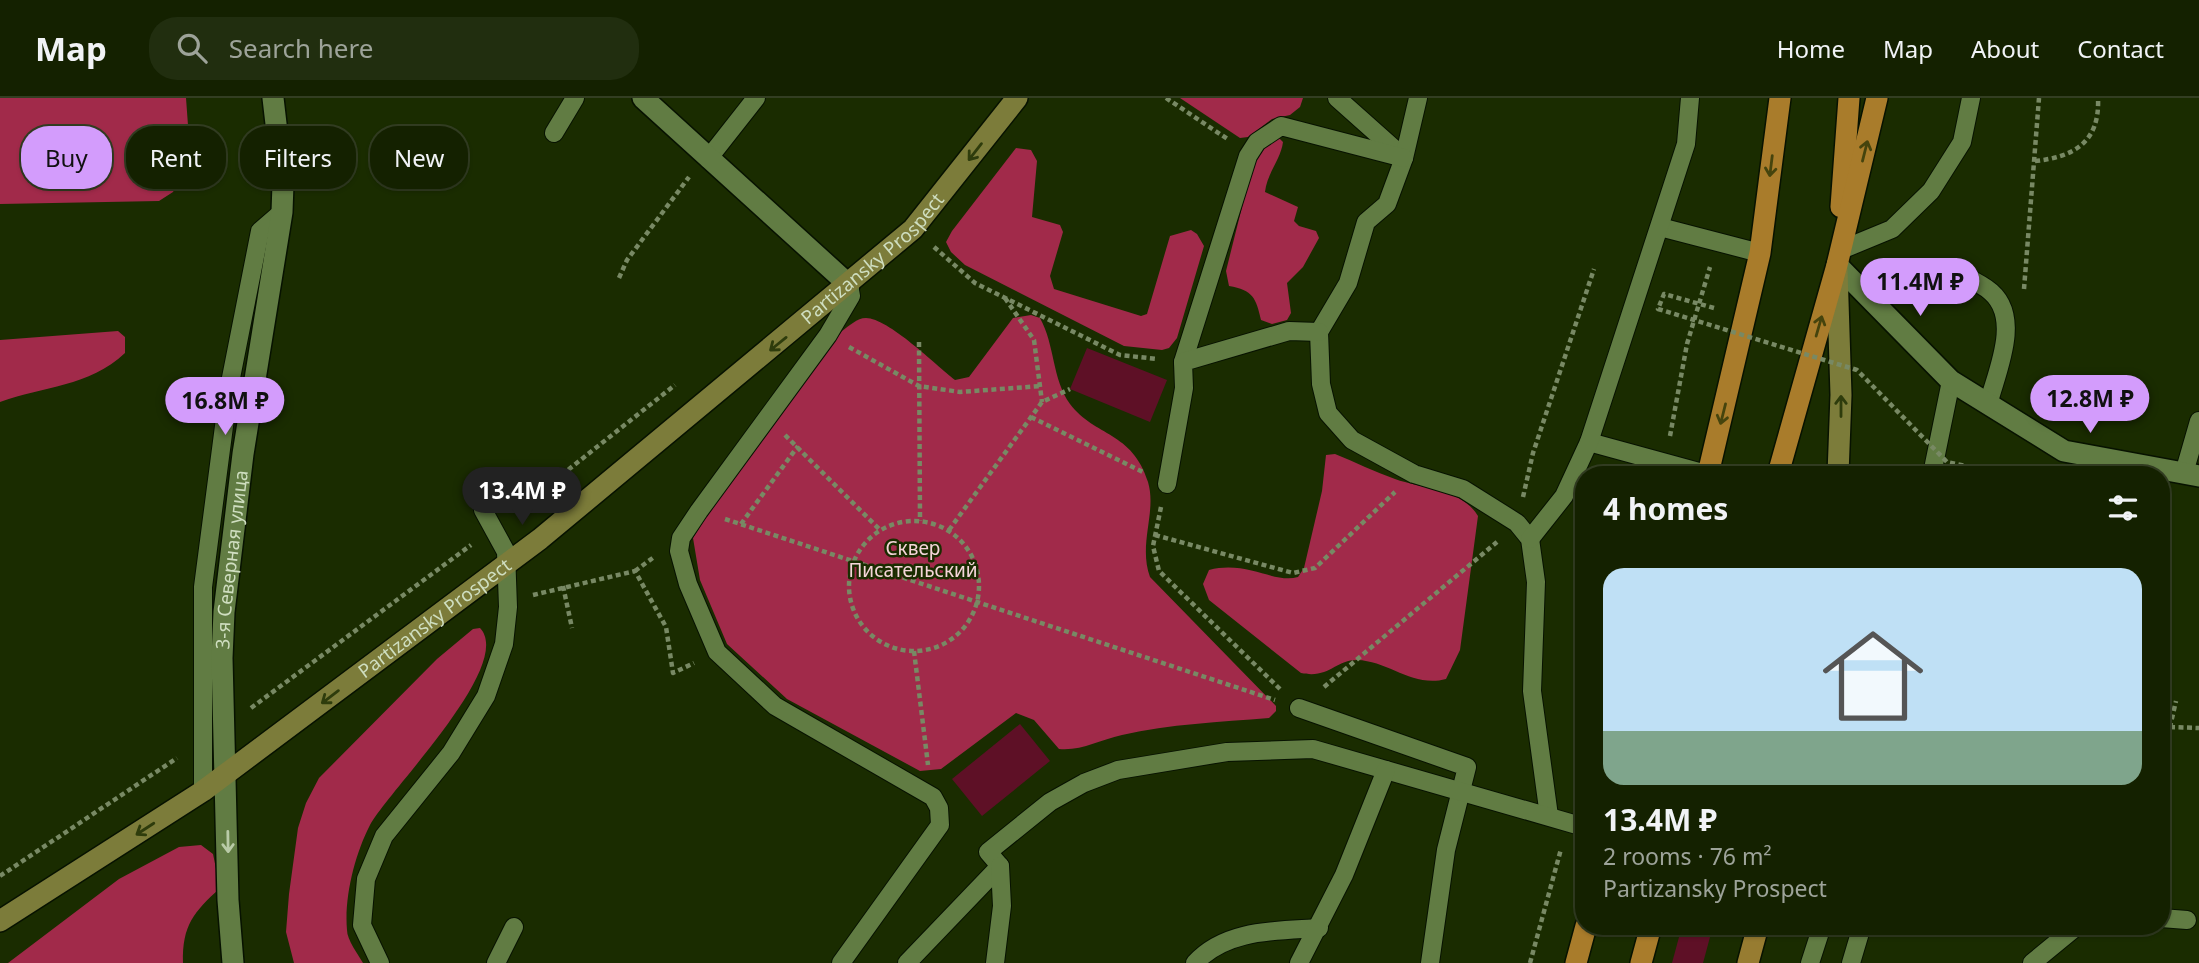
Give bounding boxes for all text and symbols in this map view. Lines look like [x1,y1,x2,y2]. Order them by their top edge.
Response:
search box [149,17,639,80]
text: Map [35,26,107,71]
icon: search [173,29,211,67]
text: Search here [229,30,373,66]
text: Home [1777,32,1845,65]
text: Map [1883,32,1933,65]
text: About [1971,32,2039,65]
text: Contact [2077,32,2164,65]
chip: Buy [21,126,112,189]
chip: Rent [126,126,226,189]
chip: Filters [240,126,356,189]
chip: New [370,126,468,189]
one-way arrow [1859,140,1872,163]
one-way arrow [967,142,982,160]
one-way arrow [1765,154,1778,177]
street label: Partizansky Prospect [795,187,950,330]
pin: 11.4M ₽ [1855,258,1985,318]
text: 11.4M ₽ [1876,265,1964,297]
one-way arrow [1814,315,1827,337]
one-way arrow [769,336,787,352]
pin: 12.8M ₽ [2025,376,2155,435]
pin: 16.8M ₽ [160,378,290,437]
text: 12.8M ₽ [2046,382,2134,414]
text: 16.8M ₽ [181,384,269,416]
one-way arrow [1834,395,1848,418]
one-way arrow [1716,402,1729,425]
pin: 13.4M ₽ [457,468,587,527]
street label: 3-я Северная улица [209,469,254,650]
text: 13.4M ₽ [478,474,566,506]
text: 4 homes [1603,488,1728,529]
icon: filters [2104,489,2142,527]
park label: Cквер Писательский [848,535,978,583]
street label: Partizansky Prospect [353,552,516,684]
icon: home [1810,613,1936,739]
one-way arrow [321,690,340,705]
text: 13.4M ₽ [1603,799,1717,840]
one-way arrow [135,822,155,836]
one-way arrow [221,830,235,853]
text: 2 rooms · 76 m² [1603,840,1772,872]
text: Partizansky Prospect [1603,872,1827,904]

